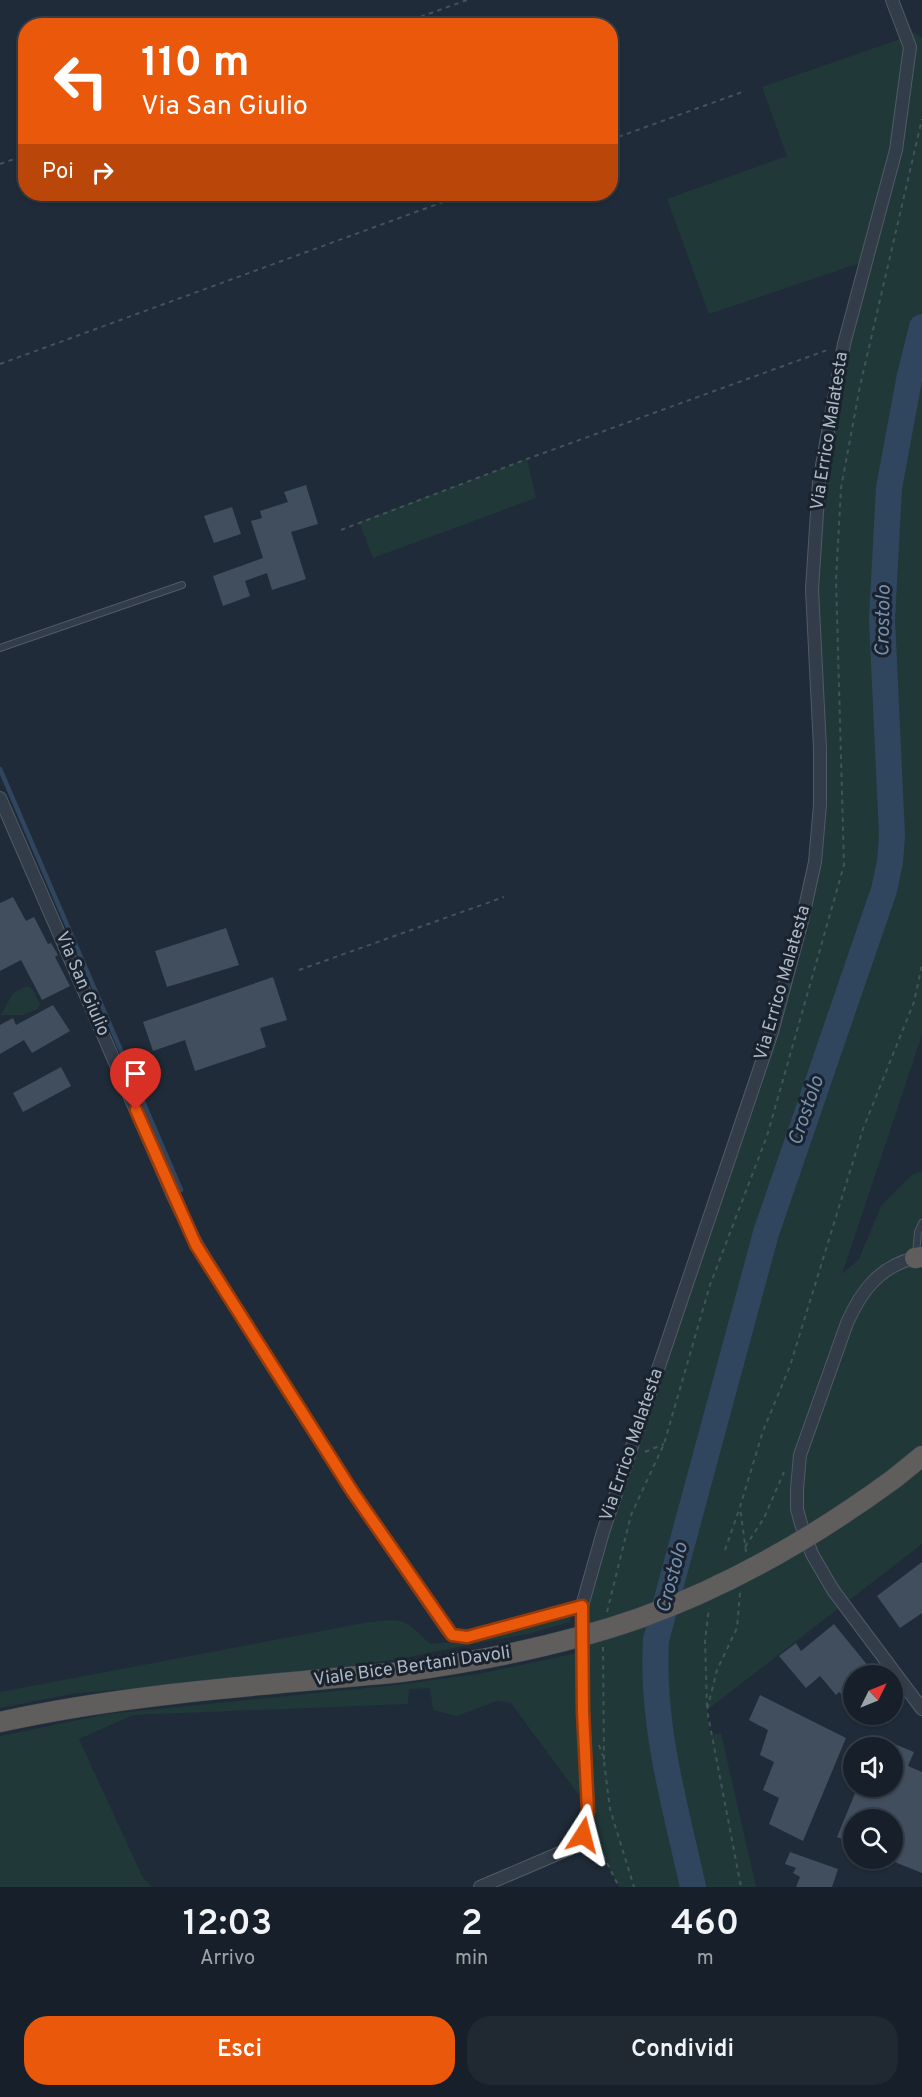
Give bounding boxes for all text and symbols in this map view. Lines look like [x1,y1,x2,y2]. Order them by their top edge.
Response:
text: 110 m [141,38,250,91]
icon: left [42,42,120,120]
text: Via San Giulio [141,90,308,124]
icon: right [86,156,119,189]
text: Poi [42,159,74,186]
street label: Via Errico Malatesta [806,350,854,512]
water label: Crostolo [870,584,898,657]
street label: Via Errico Malatesta [750,903,816,1063]
street label: Via San Giulio [50,928,114,1040]
pin [110,1048,161,1110]
icon: arrive [119,1057,152,1090]
water label: Crostolo [783,1072,831,1149]
street label: Via Errico Malatesta [595,1365,669,1525]
water label: Crostolo [651,1540,695,1616]
street label: Viale Bice Bertani Davoli [312,1642,512,1692]
north arrow [843,1665,903,1725]
map controls [843,1665,903,1869]
button: sound [843,1737,903,1797]
position arrow [551,1803,615,1867]
button: search [843,1809,903,1869]
text: 12:03 [183,1902,272,1948]
text: 2 [461,1902,483,1948]
text: 460 [671,1902,739,1948]
text: Arrivo [200,1946,255,1972]
text: min [455,1946,488,1972]
text: m [697,1946,714,1972]
button: Esci [24,2016,455,2085]
button: Condividi [467,2016,898,2085]

